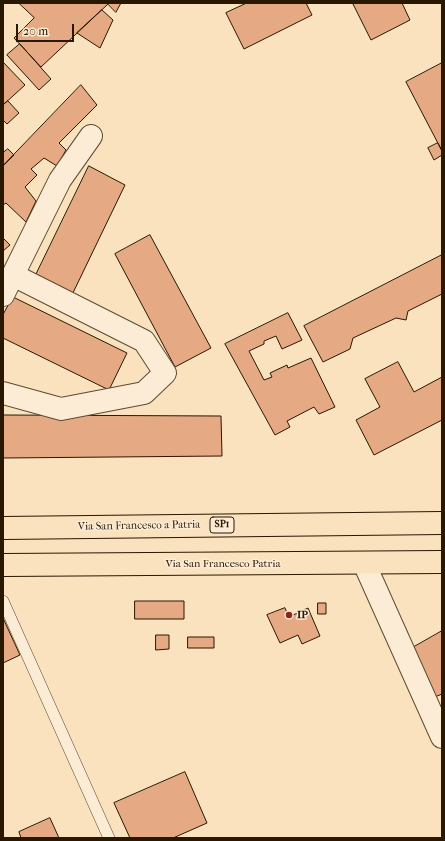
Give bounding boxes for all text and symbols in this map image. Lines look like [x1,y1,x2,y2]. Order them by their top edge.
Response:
scale bar [18,16,76,42]
text: 20 m [23,24,48,38]
road number: SP1 [210,517,234,533]
street label: Via San Francesco a Patria [78,518,200,534]
street label: Via San Francesco Patria [165,557,281,571]
place label: IP [297,608,308,622]
marker: IP [284,610,294,620]

